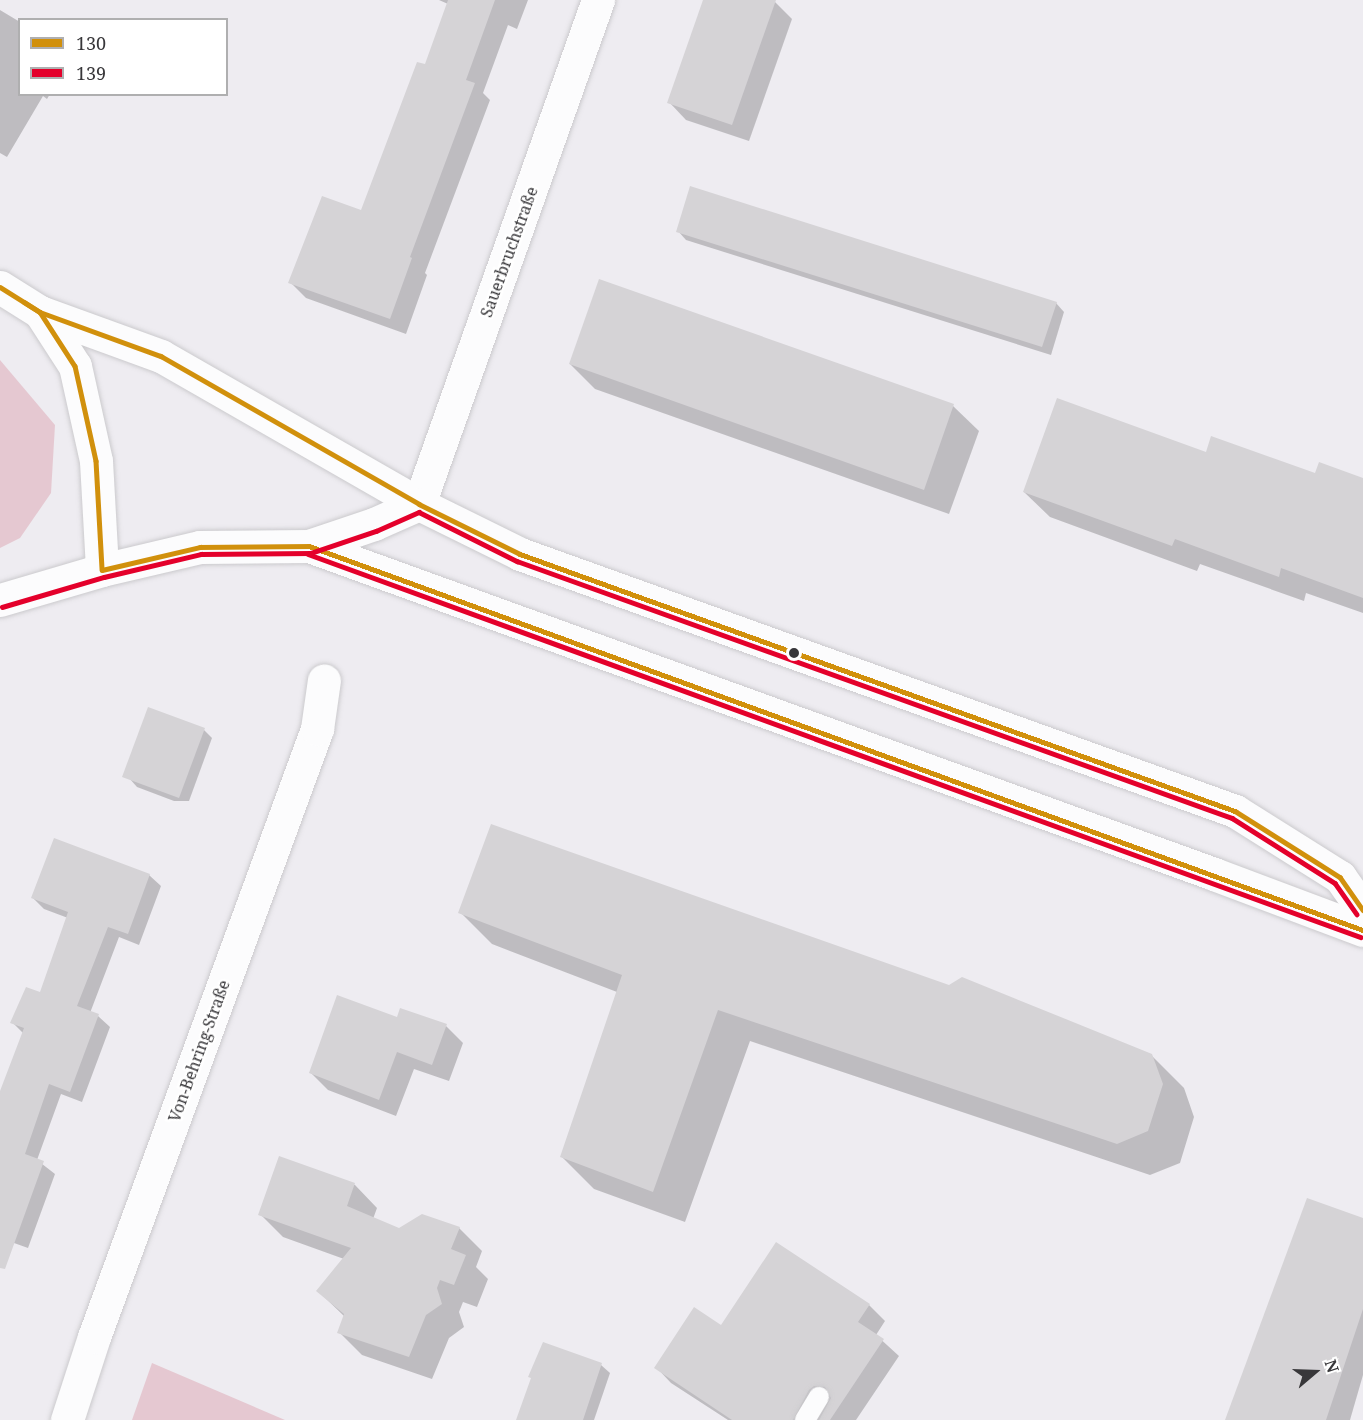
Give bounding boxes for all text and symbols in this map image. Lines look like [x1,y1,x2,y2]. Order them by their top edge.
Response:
legend [18,18,228,96]
text: 130 [76,31,106,55]
text: 139 [76,61,106,85]
street label: Sauerbruchstraße [476,184,542,320]
unlabelled marker [788,647,800,659]
street label: Von-Behring-Straße [164,977,234,1125]
north arrow [1285,1342,1345,1402]
text: N [1320,1357,1344,1376]

